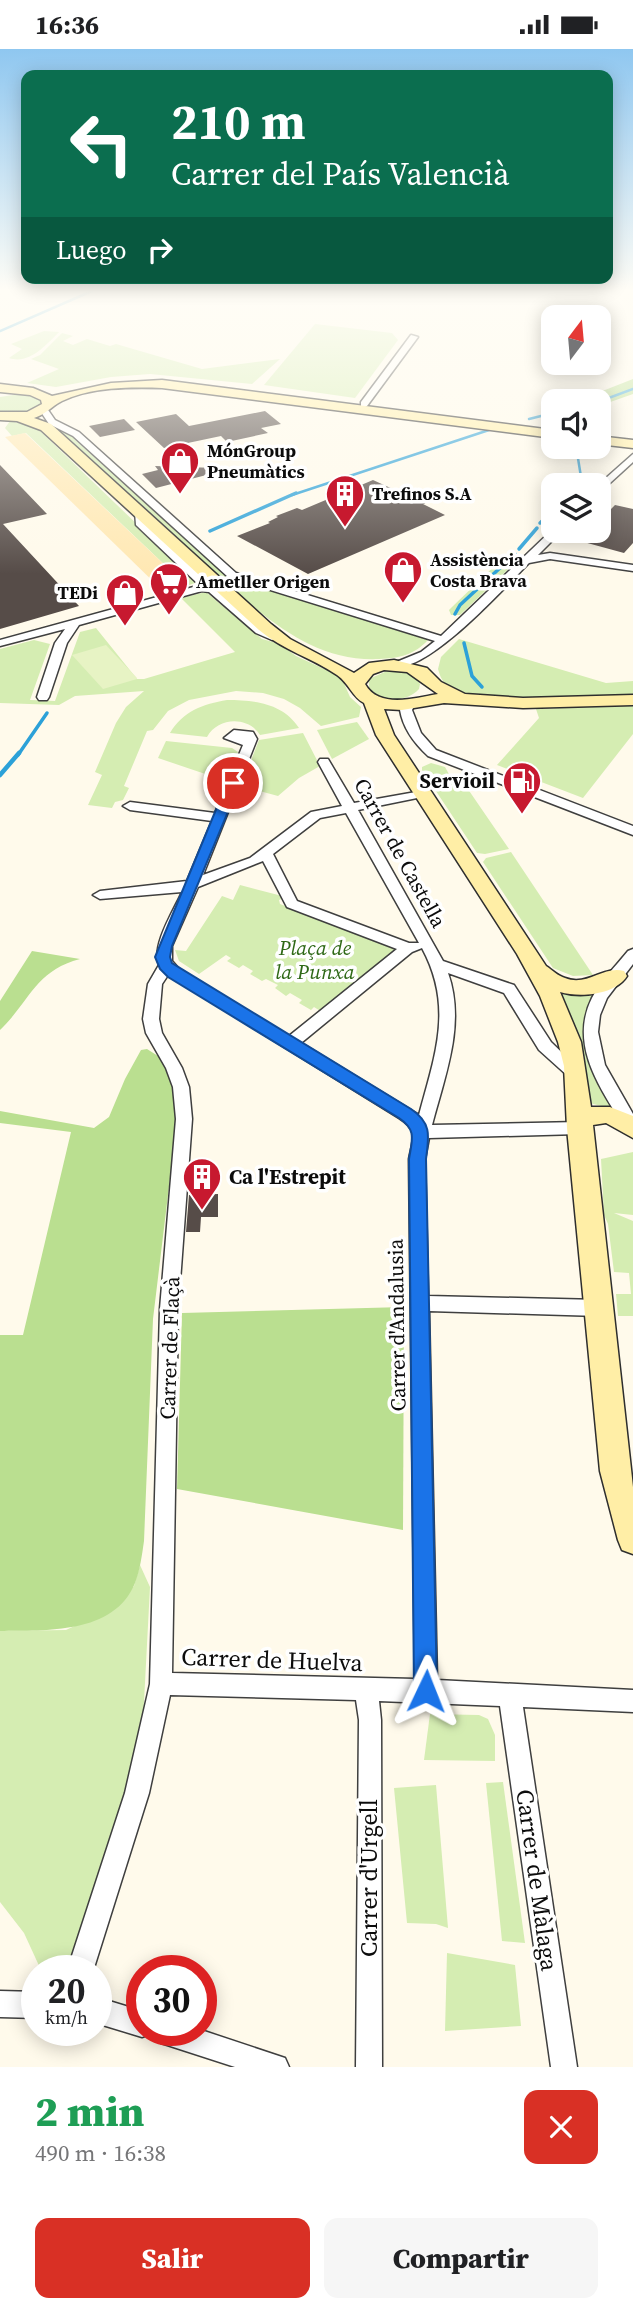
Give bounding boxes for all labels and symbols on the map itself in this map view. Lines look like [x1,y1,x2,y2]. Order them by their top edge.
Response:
north arrow [541,305,611,375]
place label: MónGroup Pneumàtics [207,438,305,484]
shop icon: MónGroup Pneumàtics [159,440,201,495]
building icon: Trefinos S.A [324,473,366,528]
place label: Trefinos S.A [372,481,472,506]
place label: Assistència Costa Brava [430,547,527,593]
shop icon: Assistència Costa Brava [382,549,424,604]
supermarket icon: Ametller Origen [148,561,190,616]
place label: Ametller Origen [196,569,330,594]
shop icon: TEDi [104,572,146,627]
place label: TEDi [58,580,98,605]
pin [203,753,263,813]
fuel station icon: Servioil [501,760,543,815]
place label: Servioil [420,766,495,795]
street label: Carrer de Castella [347,773,454,933]
park label: Plaça de la Punxa [275,933,355,986]
building icon: Ca l'Estrepit [181,1156,223,1211]
place label: Ca l'Estrepit [229,1162,346,1191]
street label: Carrer d'Andalusia [380,1238,413,1412]
street label: Carrer de Flaçà [153,1276,187,1420]
street label: Carrer de Huelva [181,1640,364,1679]
position arrow [389,1654,463,1728]
street label: Carrer de Màlaga [508,1787,567,1974]
street label: Carrer d'Urgell [352,1799,385,1957]
speed limit sign: 30 [126,1955,217,2046]

